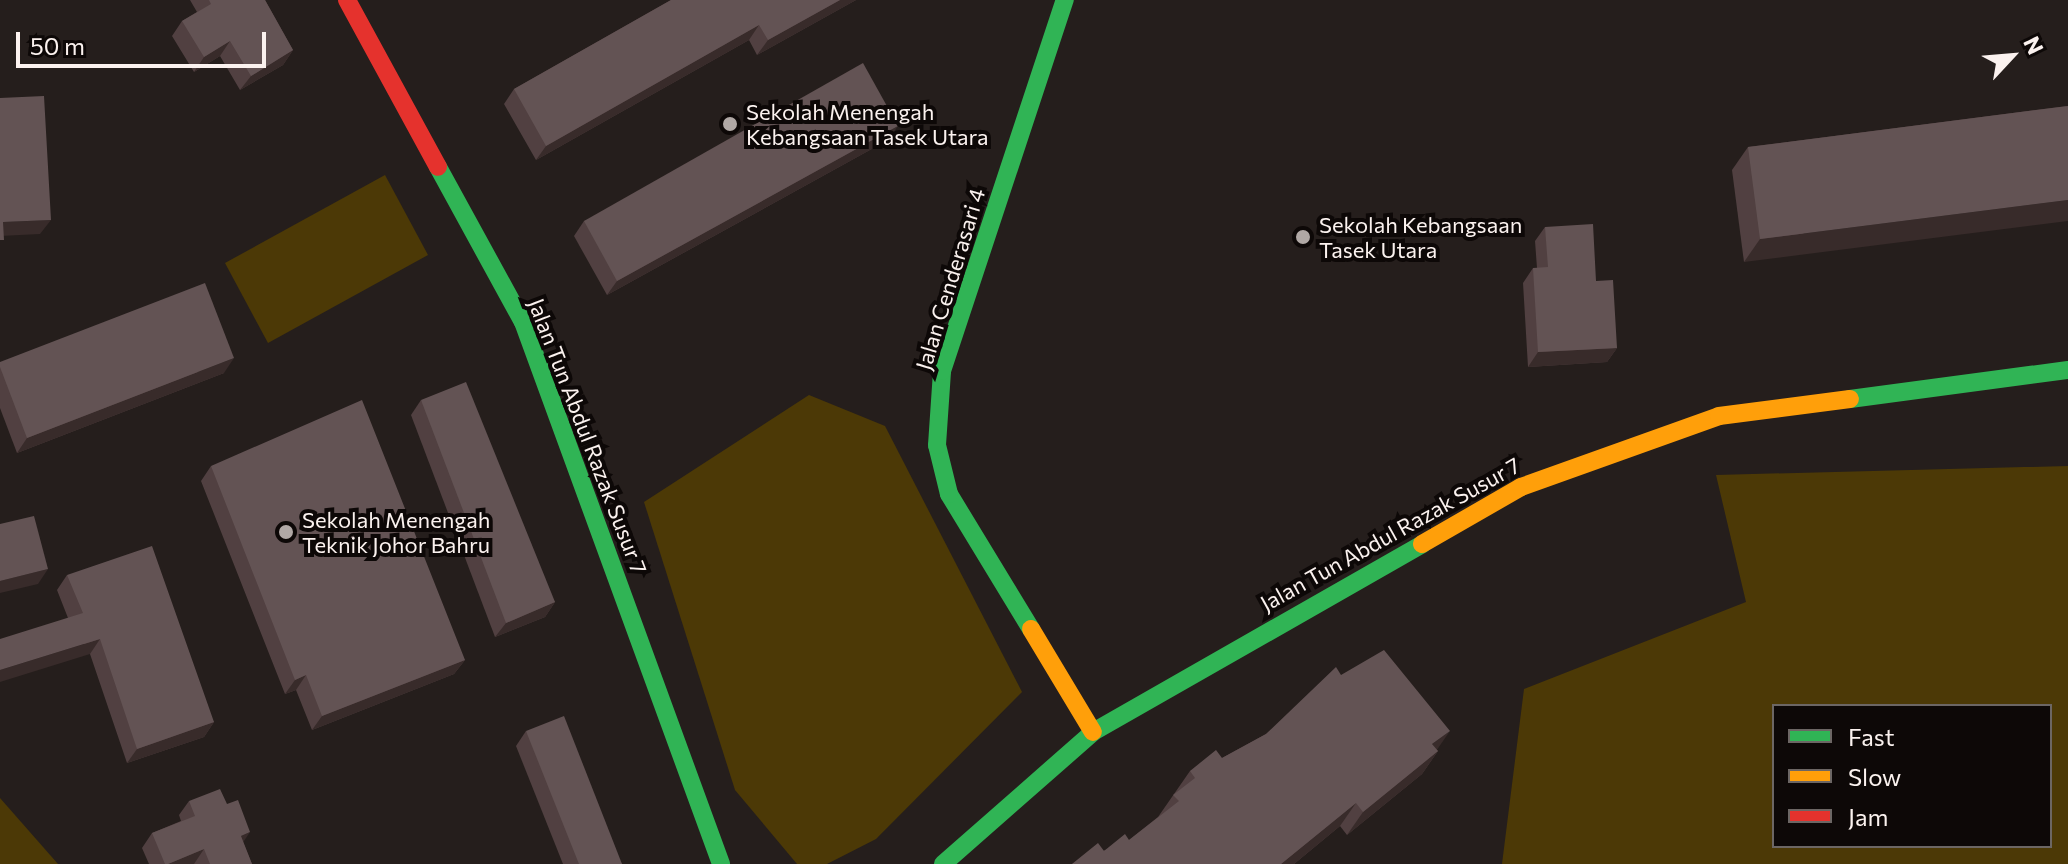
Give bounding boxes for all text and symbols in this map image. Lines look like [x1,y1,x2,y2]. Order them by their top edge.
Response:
scale bar [20,16,270,66]
north arrow [1972,16,2052,96]
text: 50 m [30,31,85,60]
text: N [2018,32,2050,59]
place label: Sekolah Menengah Kebangsaan Tasek Utara [746,98,989,150]
marker: Sekolah Menengah Kebangsaan Tasek Utara [721,115,739,133]
street label: Jalan Cenderasari 4 [910,185,990,373]
place label: Sekolah Kebangsaan Tasek Utara [1319,211,1522,262]
marker: Sekolah Kebangsaan Tasek Utara [1294,228,1312,246]
street label: Jalan Tun Abdul Razak Susur 7 [523,294,653,578]
street label: Jalan Tun Abdul Razak Susur 7 [1255,451,1525,617]
place label: Sekolah Menengah Teknik Johor Bahru [302,506,490,558]
marker: Sekolah Menengah Teknik Johor Bahru [277,523,295,541]
legend [1772,704,2052,848]
text: Fast [1848,722,1895,751]
text: Slow [1848,762,1901,791]
text: Jam [1848,802,1888,831]

